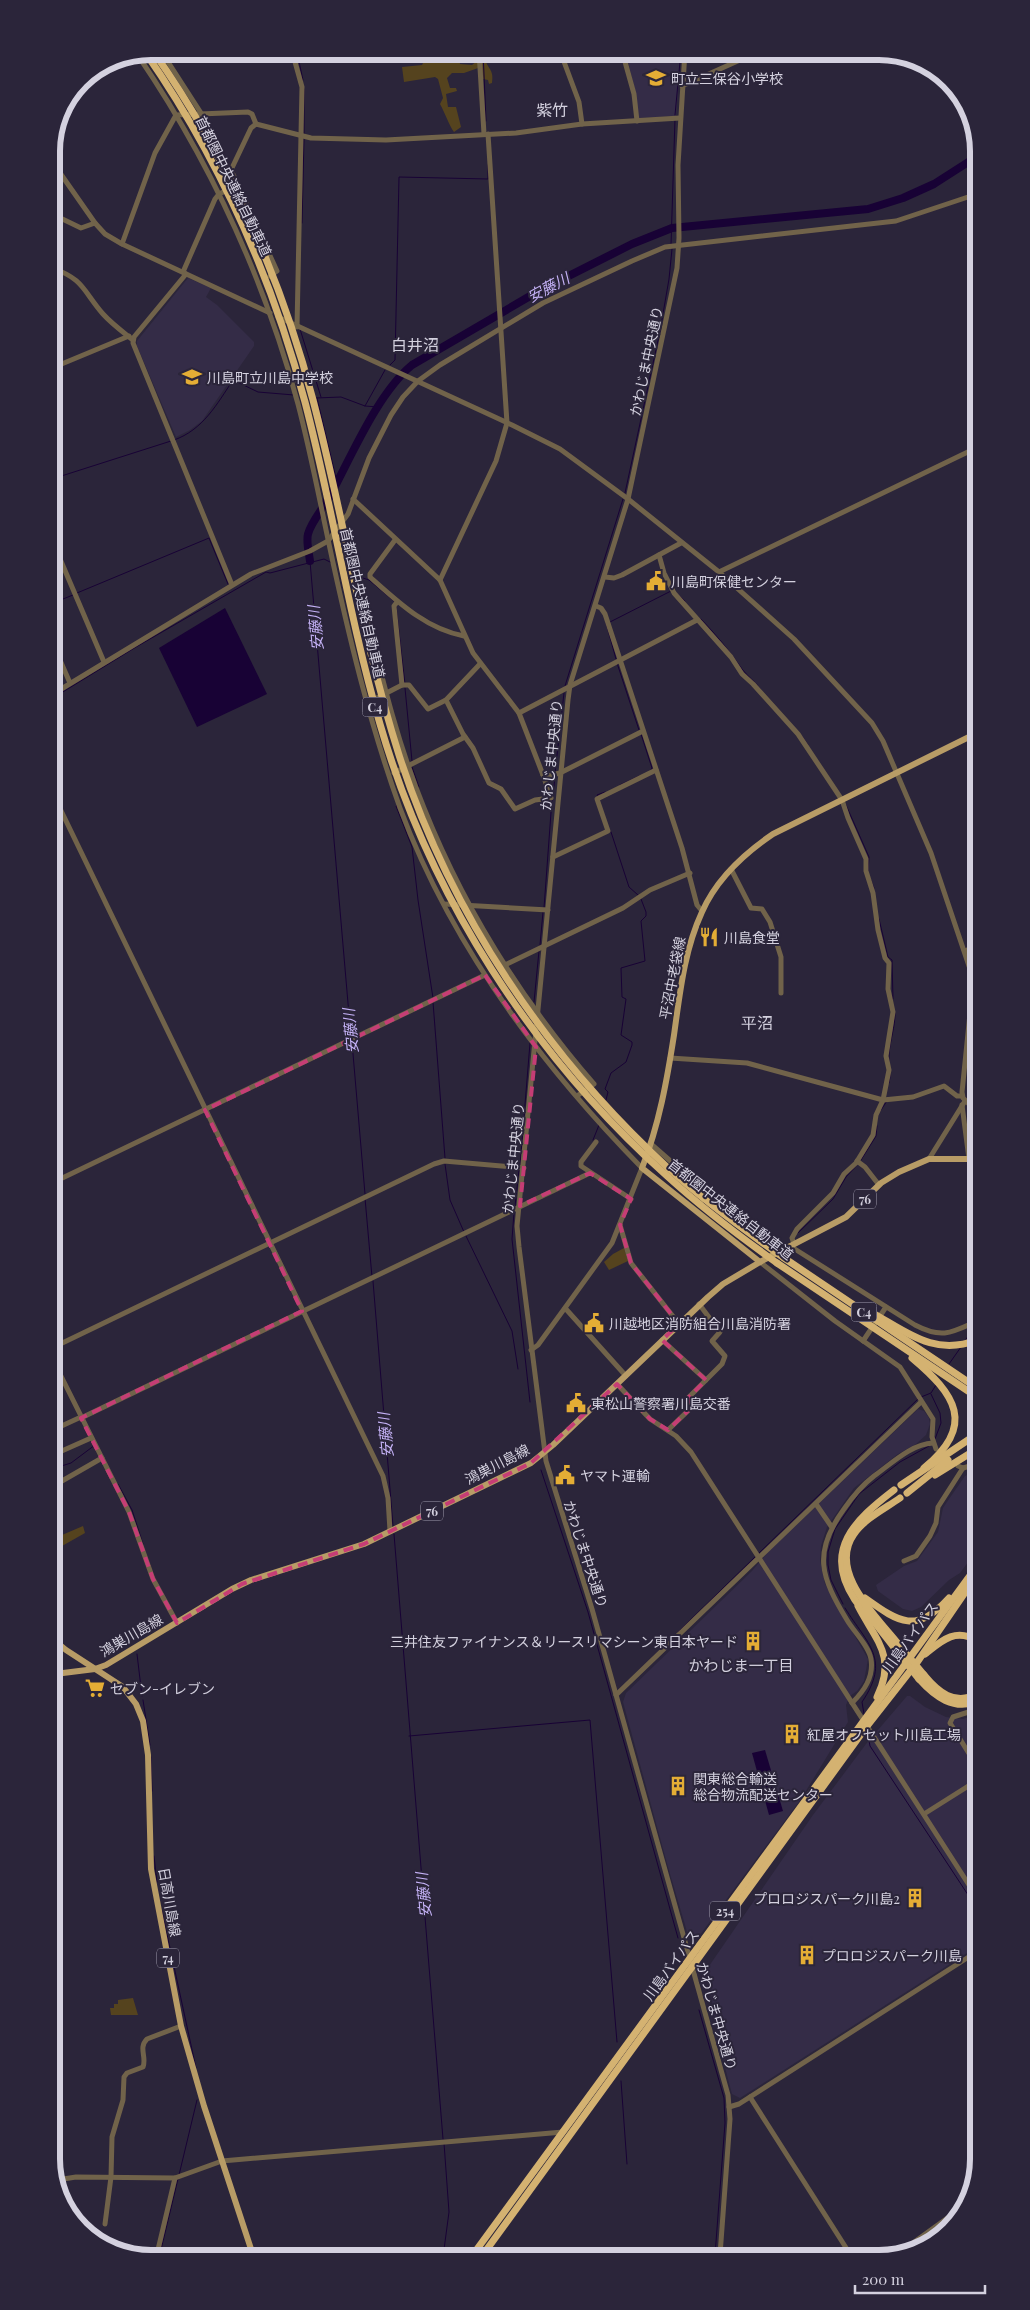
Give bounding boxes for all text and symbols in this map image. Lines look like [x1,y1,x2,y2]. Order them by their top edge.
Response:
school or university icon: 町立三保谷小学校 [645,67,667,89]
place label: 町立三保谷小学校 [671,69,783,88]
district label: 紫竹 [536,99,568,120]
street label: 首都圏中央連絡自動車道 [192,113,276,259]
water label: 安藤川 [523,267,574,306]
street label: かわじま中央通り [625,304,667,418]
district label: 白井沼 [391,334,439,355]
school or university icon: 川島町立川島中学校 [181,366,203,388]
place label: 川島町立川島中学校 [207,368,333,387]
street label: 首都圏中央連絡自動車道 [336,526,390,680]
public building icon: 川島町保健センター [645,570,667,592]
place label: 川島町保健センター [671,572,797,591]
water label: 安藤川 [303,603,327,651]
road number: C4 [362,698,388,716]
street label: かわじま中央通り [536,698,566,812]
restaurant icon: 川島食堂 [698,926,720,948]
place label: 川島食堂 [724,928,780,947]
street label: 平沼中老袋線 [655,935,689,1021]
water label: 安藤川 [338,1006,362,1054]
district label: 平沼 [741,1012,773,1033]
street label: かわじま中央通り [498,1101,528,1215]
street label: 首都圏中央連絡自動車道 [664,1154,798,1264]
road number: 76 [854,1190,876,1208]
road number: C4 [852,1302,876,1321]
public building icon: 川越地区消防組合川島消防署 [583,1312,605,1334]
place label: 川越地区消防組合川島消防署 [609,1314,791,1333]
public building icon: 東松山警察署川島交番 [565,1392,587,1414]
place label: 東松山警察署川島交番 [591,1394,731,1413]
water label: 安藤川 [373,1410,397,1458]
street label: 鴻巣川島線 [462,1440,532,1488]
public building icon: ヤマト運輸 [554,1464,576,1486]
place label: ヤマト運輸 [580,1466,650,1485]
street label: かわじま中央通り [560,1498,612,1610]
road number: 76 [421,1502,443,1520]
street label: 川島バイパス [878,1598,942,1676]
street label: 鴻巣川島線 [96,1609,166,1661]
building icon: 三井住友ファイナンス＆リースリマシーン東日本ヤード [742,1630,764,1652]
place label: 三井住友ファイナンス＆リースリマシーン東日本ヤード [390,1632,738,1651]
district label: かわじま一丁目 [688,1655,794,1675]
supermarket icon: セブン-イレブン [84,1677,106,1699]
place label: セブン-イレブン [110,1679,215,1698]
building icon: 紅屋オフセット川島工場 [781,1723,803,1745]
place label: 紅屋オフセット川島工場 [807,1725,961,1744]
place label: 関東総合輸送 総合物流配送センター [693,1769,833,1804]
building icon: 関東総合輸送 総合物流配送センター [667,1775,689,1797]
street label: 日高川島線 [155,1866,185,1938]
water label: 安藤川 [411,1870,435,1918]
building icon: プロロジスパーク川島2 [904,1887,926,1909]
place label: プロロジスパーク川島2 [753,1889,900,1908]
road number: 254 [710,1902,740,1920]
street label: 川島バイパス [639,1926,703,2004]
building icon: プロロジスパーク川島 [796,1944,818,1966]
place label: プロロジスパーク川島 [822,1946,962,1965]
road number: 74 [157,1949,179,1968]
street label: かわじま中央通り [692,1960,742,2072]
scale bar [855,2262,985,2294]
text: 200 m [862,2269,905,2289]

